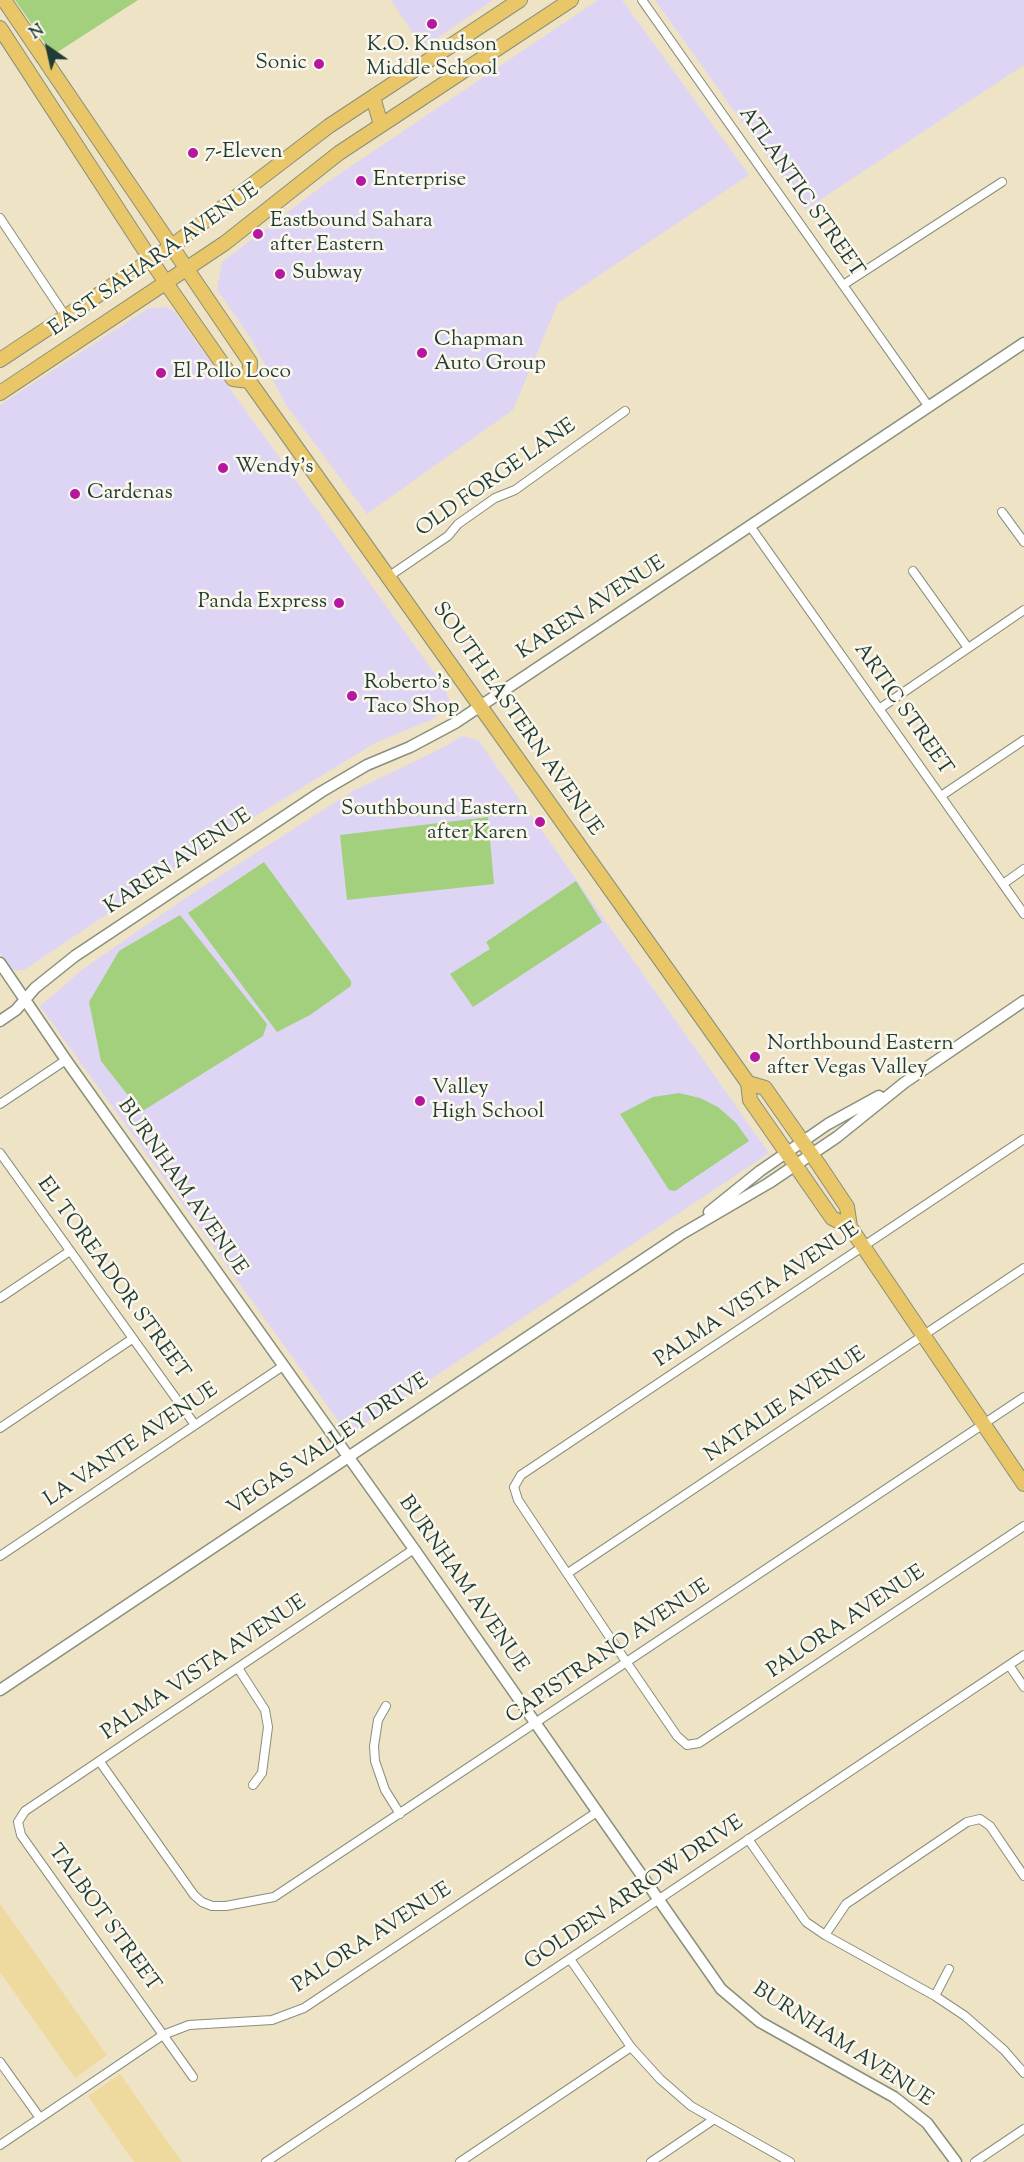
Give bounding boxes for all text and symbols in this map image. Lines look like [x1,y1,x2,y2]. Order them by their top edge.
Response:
marker: K.O. Knudson Middle School [425,17,439,31]
north arrow [18,18,78,78]
text: N [26,20,49,46]
place label: K.O. Knudson Middle School [366,33,498,83]
place label: Sonic [255,51,307,77]
marker: Sonic [312,57,326,71]
street label: ATLANTIC STREET [732,103,868,283]
place label: 7-Eleven [205,140,283,166]
marker: 7-Eleven [186,146,200,160]
place label: Enterprise [373,168,466,194]
marker: Enterprise [354,174,368,188]
street label: EAST SAHARA AVENUE [45,179,265,343]
place label: Eastbound Sahara after Eastern [270,209,433,259]
marker: Eastbound Sahara after Eastern [251,227,265,241]
place label: Subway [292,261,363,287]
marker: Subway [273,267,287,281]
place label: Chapman Auto Group [434,328,546,378]
marker: Chapman Auto Group [415,346,429,360]
place label: El Pollo Loco [173,360,291,386]
marker: El Pollo Loco [154,366,168,380]
street label: OLD FORGE LANE [412,414,582,544]
place label: Wendy's [235,455,314,481]
marker: Wendy's [216,461,230,475]
place label: Cardenas [87,481,173,507]
marker: Cardenas [68,487,82,501]
street label: KAREN AVENUE [513,552,671,666]
place label: Panda Express [198,590,327,616]
marker: Panda Express [332,596,346,610]
street label: SOUTH EASTERN AVENUE [426,598,606,842]
street label: ARTIC STREET [847,639,957,781]
place label: Roberto's Taco Shop [364,671,459,721]
marker: Roberto's Taco Shop [345,689,359,703]
place label: Southbound Eastern after Karen [341,797,528,847]
street label: KAREN AVENUE [101,805,257,921]
marker: Southbound Eastern after Karen [533,815,547,829]
place label: Northbound Eastern after Vegas Valley [767,1032,954,1082]
marker: Northbound Eastern after Vegas Valley [748,1050,762,1064]
place label: Valley High School [432,1076,544,1126]
marker: Valley High School [413,1094,427,1108]
street label: BURNHAM AVENUE [110,1095,252,1281]
street label: EL TOREADOR STREET [30,1173,194,1385]
street label: PALMA VISTA AVENUE [651,1218,865,1374]
street label: NATALIE AVENUE [701,1343,871,1469]
street label: VEGAS VALLEY DRIVE [224,1369,434,1523]
street label: LA VANTE AVENUE [40,1378,224,1514]
street label: BURNHAM AVENUE [391,1492,533,1678]
street label: PALORA AVENUE [764,1561,930,1685]
street label: CAPISTRANO AVENUE [502,1575,716,1731]
street label: PALMA VISTA AVENUE [98,1591,312,1747]
street label: GOLDEN ARROW DRIVE [521,1811,749,1977]
street label: TALBOT STREET [41,1841,165,1997]
street label: PALORA AVENUE [289,1878,457,2000]
street label: BURNHAM AVENUE [747,1978,937,2114]

